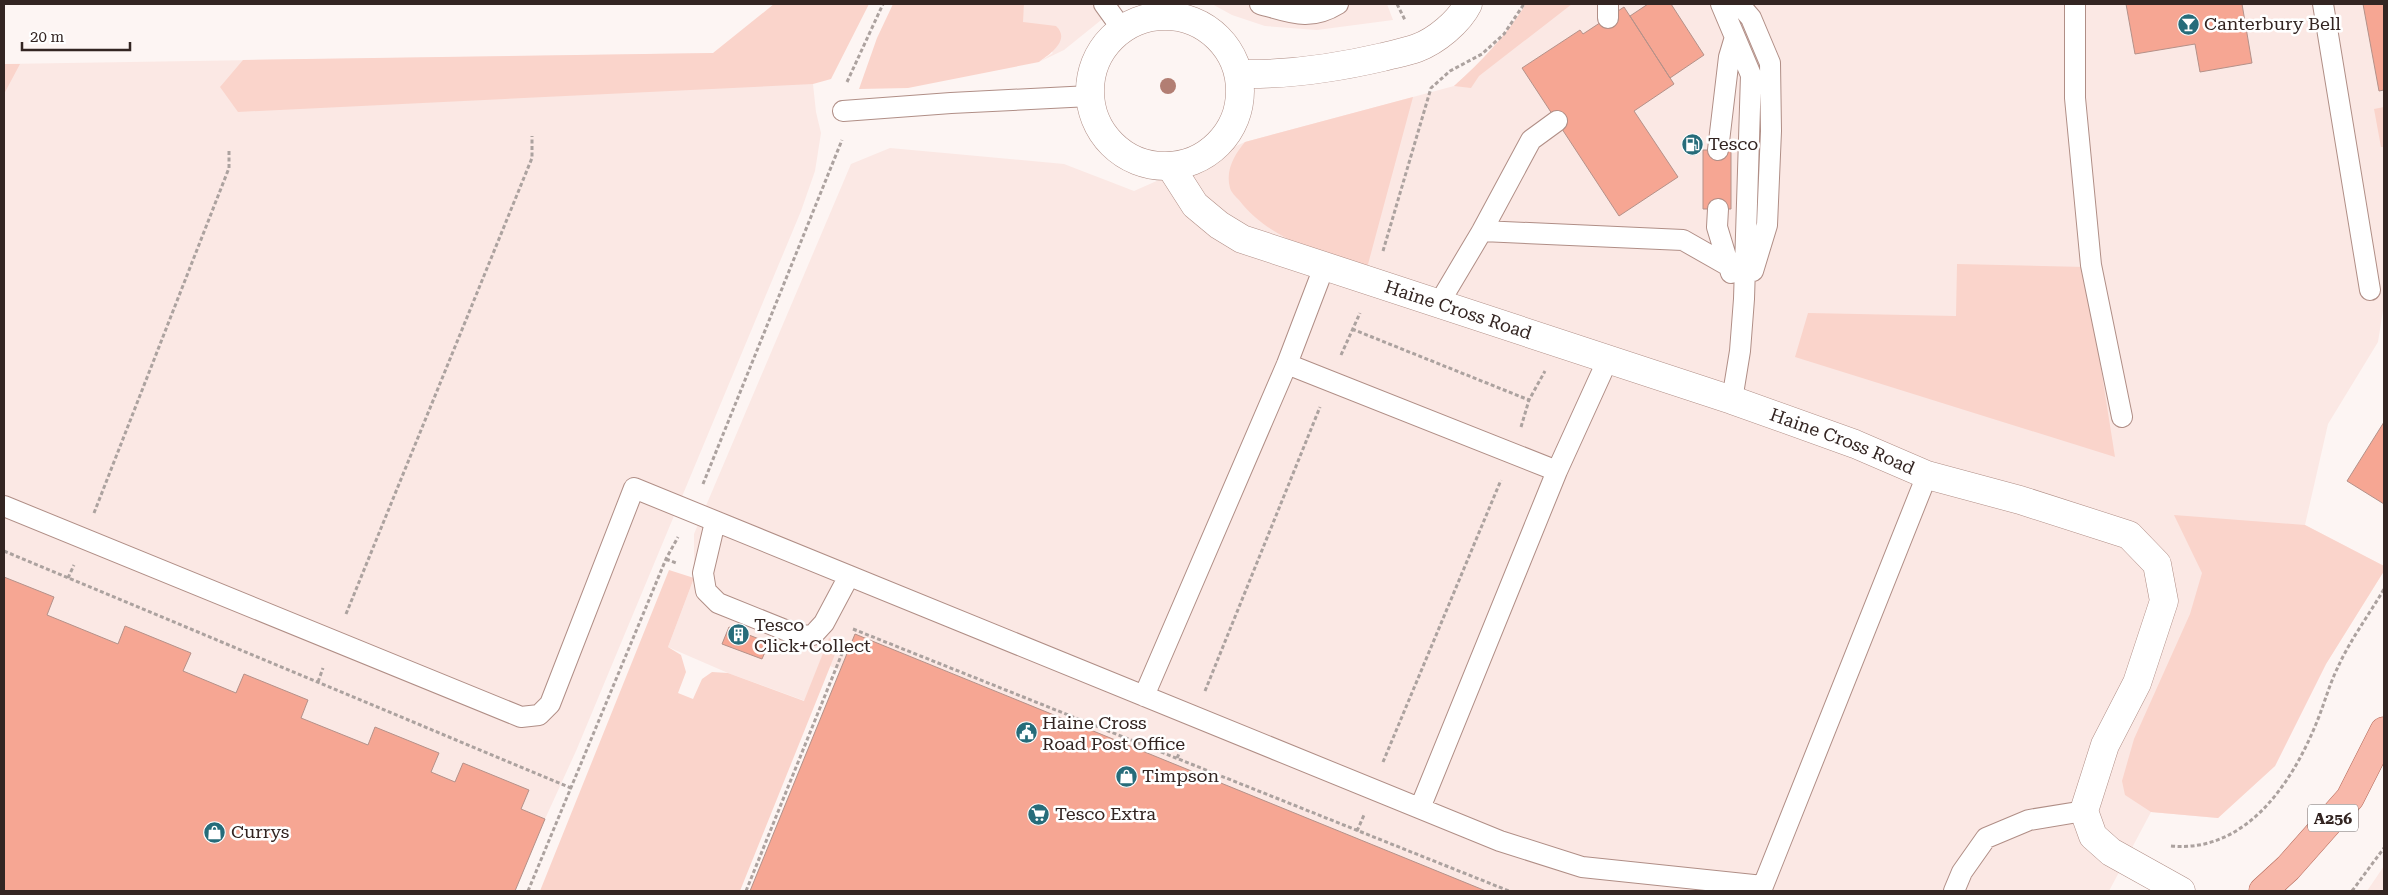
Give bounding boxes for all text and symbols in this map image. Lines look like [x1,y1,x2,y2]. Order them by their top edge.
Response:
bar icon: Canterbury Bell [2176,12,2200,36]
place label: Canterbury Bell [2204,13,2341,34]
scale bar [22,20,130,52]
text: 20 m [30,28,65,46]
fuel station icon: Tesco [1680,132,1704,156]
place label: Tesco [1708,133,1758,154]
street label: Haine Cross Road [1382,276,1535,344]
street label: Haine Cross Road [1767,403,1918,479]
place label: Tesco Click+Collect [754,614,871,656]
building icon: Tesco Click+Collect [726,623,750,647]
place label: Haine Cross Road Post Office [1042,712,1185,754]
public building icon: Haine Cross Road Post Office [1014,721,1038,745]
shop icon: Timpson [1114,764,1138,788]
place label: Timpson [1142,765,1219,786]
supermarket icon: Tesco Extra [1027,802,1051,826]
place label: Tesco Extra [1055,803,1156,824]
road number: A256 [2308,804,2358,831]
shop icon: Currys [203,820,227,844]
place label: Currys [231,821,289,842]

